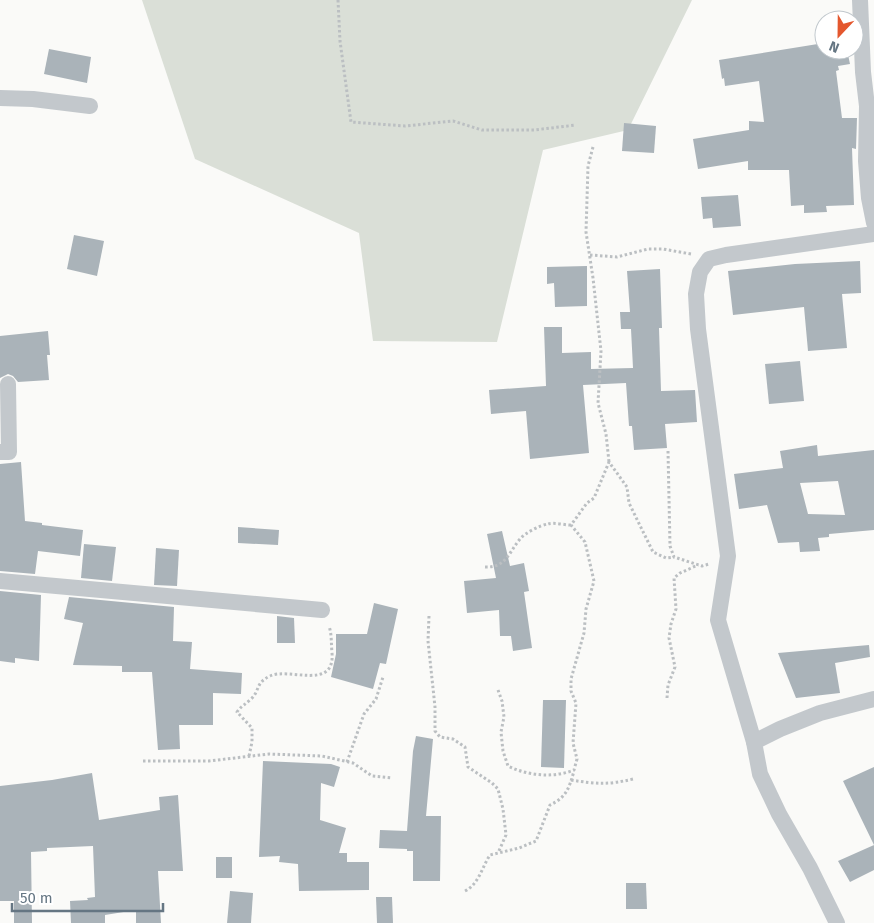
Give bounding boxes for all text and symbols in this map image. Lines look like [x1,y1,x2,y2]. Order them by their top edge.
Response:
north arrow [814,10,864,60]
text: N [827,37,842,56]
scale bar [12,880,164,912]
text: 50 m [20,889,53,907]

